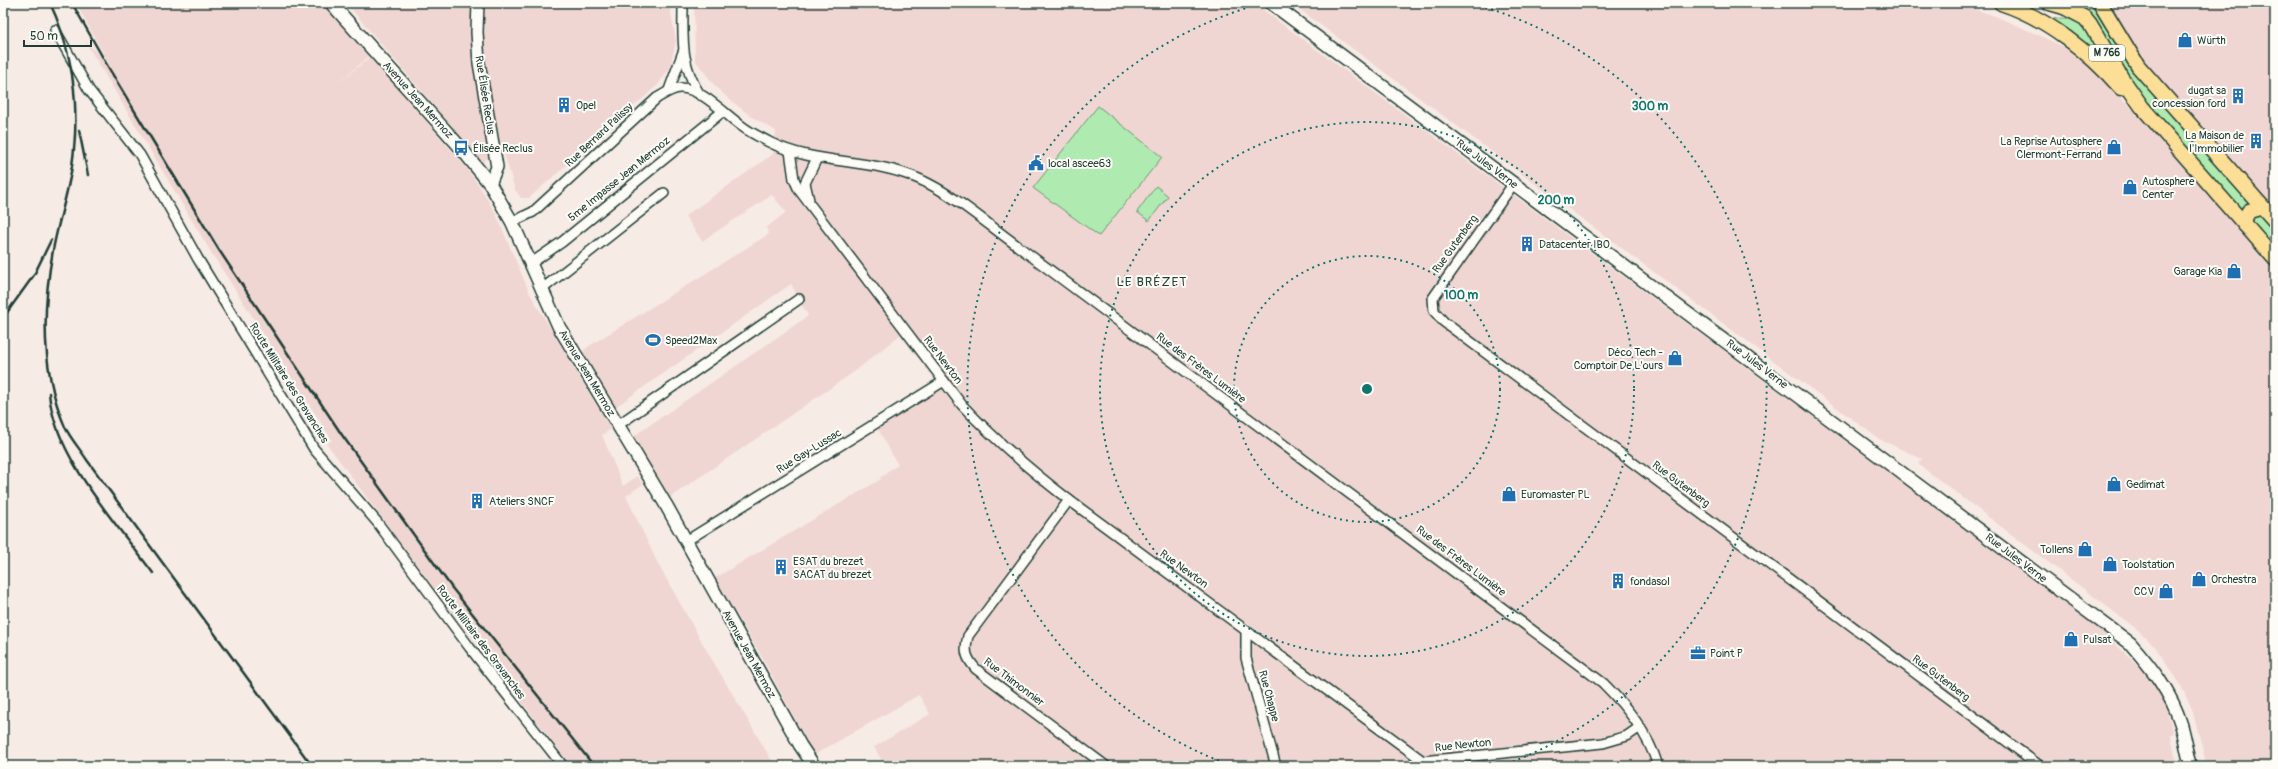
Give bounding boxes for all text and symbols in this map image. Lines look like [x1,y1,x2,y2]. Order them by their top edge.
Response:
scale bar [24,22,91,48]
text: 50 m [30,29,58,44]
shop icon: Würth [2176,31,2194,49]
place label: Würth [2197,34,2226,47]
road number: M 766 [2089,45,2125,61]
street label: Rue Élisée Reclus [472,55,498,135]
street label: Avenue Jean Mermoz [380,59,456,141]
place label: dugat sa concession ford [2152,84,2226,110]
building icon: dugat sa concession ford [2229,87,2247,105]
building icon: Opel [555,96,573,114]
place label: Opel [576,99,596,112]
text: 300 m [1632,99,1669,114]
street label: Rue Bernard Palissy [562,100,636,170]
place label: La Maison de l'Immobilier [2185,129,2245,155]
building icon: La Maison de l'Immobilier [2247,132,2265,150]
street label: 5me Impasse Jean Mermoz [566,134,673,224]
place label: La Reprise Autosphere Clermont-Ferrand [2000,135,2103,161]
street label: Rue Jules Verne [1454,137,1521,192]
shop icon: La Reprise Autosphere Clermont-Ferrand [2105,138,2123,156]
bus stop icon: Élisée Reclus [452,139,470,157]
place label: Élisée Reclus [473,142,533,155]
public building icon: local ascee63 [1027,154,1045,172]
place label: local ascee63 [1048,157,1111,170]
place label: Autosphere Center [2142,175,2195,201]
shop icon: Autosphere Center [2121,178,2139,196]
text: 200 m [1538,193,1575,208]
street label: Rue Gutenberg [1430,212,1481,276]
building icon: Datacenter IBO [1518,235,1536,253]
place label: Datacenter IBO [1539,238,1610,251]
shop icon: Garage Kia [2225,262,2243,280]
place label: Garage Kia [2174,265,2222,278]
district label: LE BRÉZET [1117,274,1187,290]
text: 100 m [1444,288,1479,303]
street label: Route Militaire des Gravanches [247,321,331,446]
street label: Avenue Jean Mermoz [556,327,618,419]
street label: Rue des Frères Lumière [1154,330,1249,406]
sports icon: Speed2Max [644,331,662,349]
place label: Speed2Max [665,334,718,347]
street label: Rue Newton [921,334,965,386]
street label: Rue Jules Verne [1724,337,1791,392]
place label: Déco Tech - Comptoir De L'ours [1574,346,1663,372]
shop icon: Déco Tech - Comptoir De L'ours [1666,349,1684,367]
centre of rings [1360,382,1374,396]
street label: Rue Gay-Lussac [774,426,844,476]
street label: Rue Gutenberg [1650,458,1713,510]
shop icon: Gedimat [2105,475,2123,493]
place label: Gedimat [2126,478,2165,491]
shop icon: Euromaster PL [1500,485,1518,503]
place label: Euromaster PL [1521,488,1590,501]
building icon: Ateliers SNCF [468,492,486,510]
place label: Ateliers SNCF [489,495,555,508]
street label: Rue des Frères Lumière [1414,523,1509,599]
street label: Rue Jules Verne [1983,531,2050,586]
shop icon: Tollens [2076,540,2094,558]
place label: Tollens [2040,543,2073,556]
street label: Rue Newton [1157,547,1211,591]
place label: ESAT du brezet SACAT du brezet [793,555,872,581]
shop icon: Toolstation [2101,555,2119,573]
building icon: ESAT du brezet SACAT du brezet [772,558,790,576]
place label: Toolstation [2122,558,2175,571]
shop icon: Orchestra [2190,570,2208,588]
building icon: fondasol [1609,572,1627,590]
place label: Orchestra [2211,573,2256,586]
place label: fondasol [1630,575,1670,588]
shop icon: CCV [2157,582,2175,600]
street label: Route Militaire des Gravanches [434,583,528,702]
place label: CCV [2134,585,2154,598]
street label: Avenue Jean Mermoz [719,608,779,701]
shop icon: Pulsat [2062,630,2080,648]
place label: Pulsat [2083,633,2112,646]
office icon: Point P [1689,644,1707,662]
place label: Point P [1710,647,1743,660]
street label: Rue Gutenberg [1910,652,1973,704]
street label: Rue Thimonnier [981,655,1047,709]
street label: Rue Chappe [1256,669,1282,724]
street label: Rue Newton [1434,736,1492,754]

